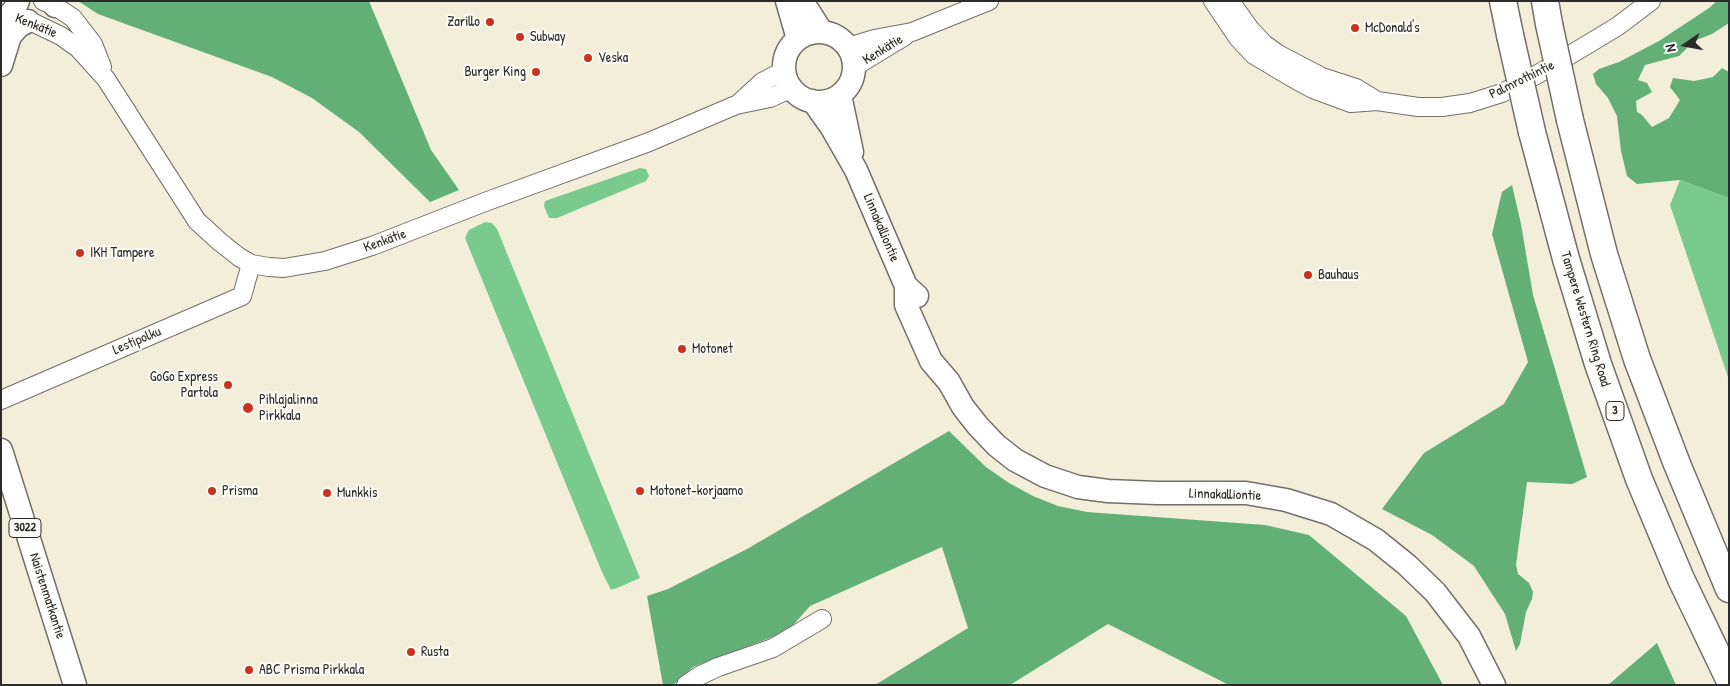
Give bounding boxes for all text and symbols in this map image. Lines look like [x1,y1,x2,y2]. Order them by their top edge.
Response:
street label: Kenkätie [12,10,60,42]
place label: Zarillo [447,14,480,30]
marker: Zarillo [484,16,496,28]
place label: McDonald's [1365,20,1420,36]
north arrow [1660,20,1710,70]
marker: McDonald's [1349,22,1361,34]
place label: Subway [530,29,566,45]
marker: Subway [514,31,526,43]
street label: Kenkätie [860,31,906,69]
text: N [1660,43,1680,54]
place label: Veska [598,50,628,66]
marker: Veska [582,52,594,64]
street label: Palmrothintie [1487,57,1557,103]
place label: Burger King [464,64,526,80]
marker: Burger King [530,66,542,78]
street label: Linnakalliontie [859,191,903,265]
street label: Kenkätie [361,226,409,256]
place label: IKH Tampere [90,245,154,261]
marker: IKH Tampere [74,247,86,259]
street label: Tampere Western Ring Road [1556,249,1614,389]
place label: Bauhaus [1318,267,1359,283]
marker: Bauhaus [1302,269,1314,281]
street label: Lestipolku [110,323,164,359]
place label: Motonet [692,341,733,357]
marker: Motonet [676,343,688,355]
place label: GoGo Express Partola [150,369,218,402]
marker: GoGo Express Partola [222,379,234,391]
place label: Pihlajalinna Pirkkala [259,392,318,424]
marker: Pihlajalinna Pirkkala [241,401,255,415]
road number: 3 [1606,402,1624,421]
place label: Prisma [222,483,258,499]
place label: Motonet-korjaamo [650,483,743,499]
marker: Prisma [206,485,218,497]
place label: Munkkis [337,485,377,501]
marker: Motonet-korjaamo [634,485,646,497]
street label: Linnakalliontie [1189,485,1261,505]
marker: Munkkis [321,487,333,499]
road number: 3022 [9,518,41,538]
street label: Naistenmatkantie [25,551,69,641]
place label: Rusta [421,644,449,660]
marker: Rusta [405,646,417,658]
place label: ABC Prisma Pirkkala [259,662,364,678]
marker: ABC Prisma Pirkkala [243,664,255,676]

